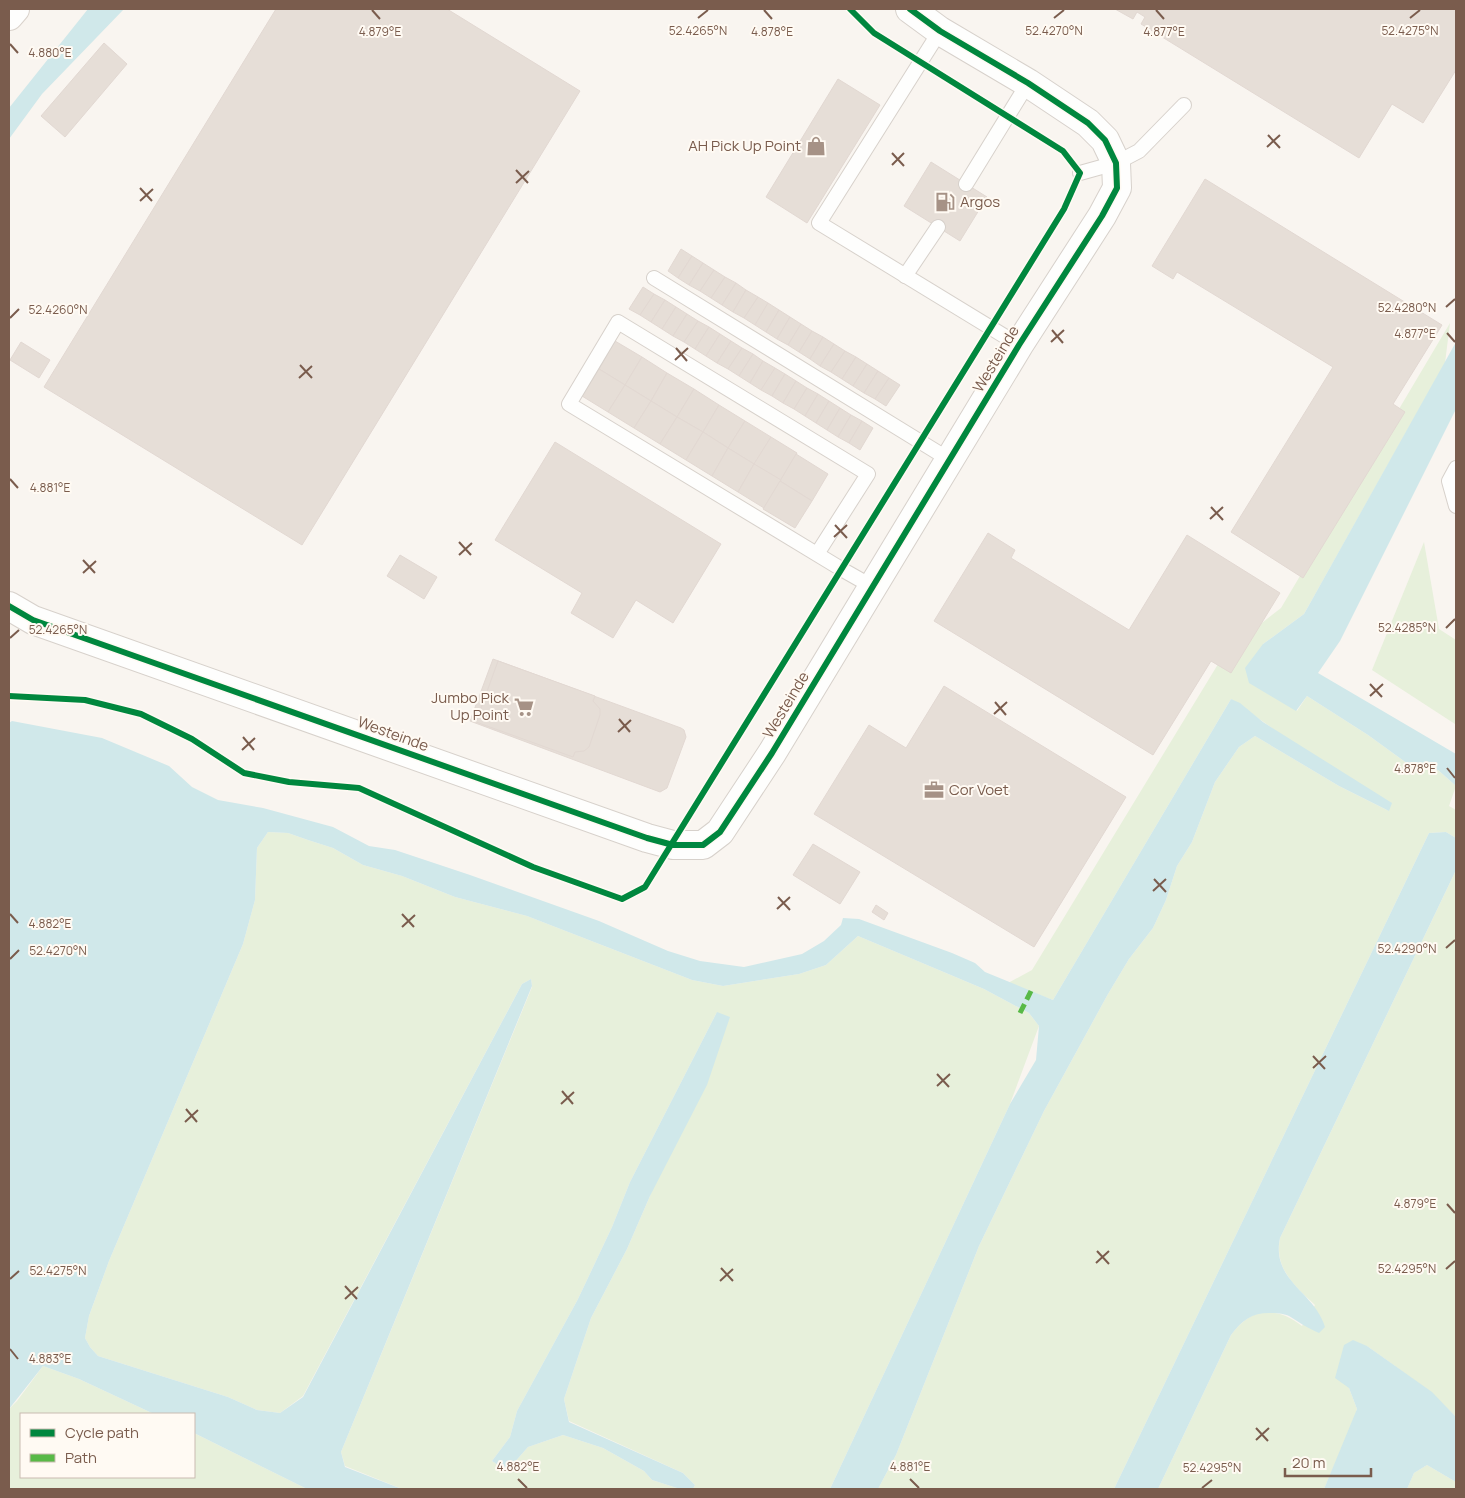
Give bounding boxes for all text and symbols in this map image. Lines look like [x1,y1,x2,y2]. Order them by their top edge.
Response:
text: 52.4265°N [669,22,727,39]
text: 52.4270°N [1025,22,1083,39]
text: 52.4275°N [1382,22,1438,39]
text: 4.879°E [359,23,401,40]
text: 4.878°E [751,23,793,40]
text: 4.877°E [1143,23,1185,40]
text: 4.880°E [28,44,72,61]
place label: AH Pick Up Point [688,135,801,156]
shop icon: AH Pick Up Point [805,135,827,157]
fuel station icon: Argos [934,191,956,213]
place label: Argos [960,191,1000,212]
text: 52.4280°N [1378,299,1436,316]
text: 52.4260°N [29,301,87,318]
street label: Westeinde [967,321,1024,396]
text: 4.877°E [1394,325,1436,342]
text: 4.881°E [30,479,71,496]
text: 52.4285°N [1378,619,1436,636]
text: 52.4265°N [29,621,87,638]
street label: Westeinde [757,667,814,742]
place label: Jumbo Pick Up Point [431,687,510,725]
supermarket icon: Jumbo Pick Up Point [513,696,535,718]
street label: Westeinde [355,711,432,756]
text: 4.878°E [1394,760,1436,777]
office icon: Cor Voet [923,779,945,801]
place label: Cor Voet [949,779,1009,800]
text: 4.882°E [29,915,72,932]
text: 52.4290°N [1378,940,1436,957]
text: 52.4270°N [29,942,87,959]
text: 4.879°E [1394,1195,1436,1212]
text: 52.4295°N [1378,1260,1436,1277]
text: 52.4275°N [30,1262,86,1279]
text: 4.883°E [29,1350,72,1367]
legend [20,1413,195,1478]
text: Cycle path [65,1422,139,1443]
scale bar [1285,1446,1371,1478]
text: Path [65,1447,97,1468]
text: 20 m [1292,1452,1325,1473]
text: 4.882°E [497,1458,540,1475]
text: 4.881°E [890,1458,931,1475]
text: 52.4295°N [1183,1459,1241,1476]

